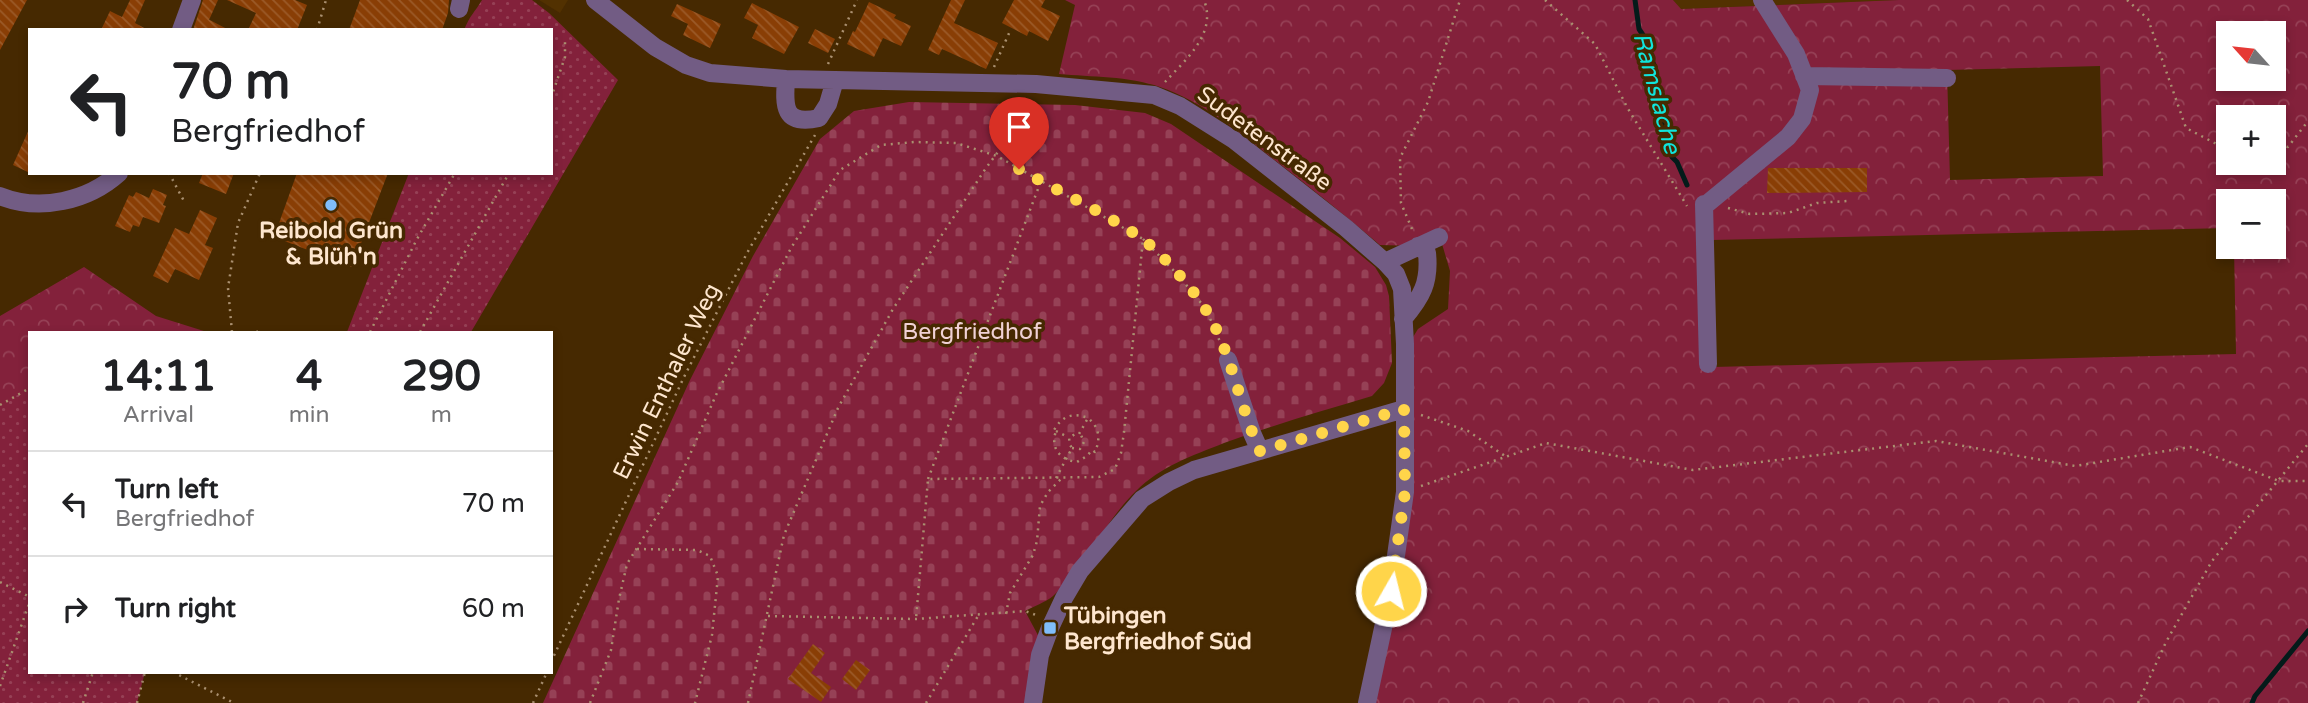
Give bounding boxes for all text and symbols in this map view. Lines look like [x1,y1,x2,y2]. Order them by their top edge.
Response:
north arrow [2216,21,2286,91]
map controls [2216,21,2286,259]
water label: Ramslache [1626,29,1687,158]
text: 70 m [171,53,290,112]
icon: left [56,56,147,147]
street label: Sudetenstraße [1192,81,1337,197]
pin [989,97,1049,169]
button: + [2216,105,2286,175]
icon: arrive [1000,108,1038,146]
text: Bergfriedhof [171,113,365,151]
button: − [2216,189,2286,259]
marker: Reibold Grün & Blüh'n [323,197,339,213]
place label: Reibold Grün & Blüh'n [259,217,403,271]
street label: Erwin Enthaler Weg [607,279,726,484]
park label: Bergfriedhof [902,318,1042,346]
text: 14:11 [100,351,217,402]
text: 4 [296,351,322,402]
text: 290 [402,351,481,402]
text: Arrival [123,401,194,429]
text: min [289,401,330,429]
text: m [431,401,452,429]
text: Turn left [115,474,218,505]
icon: left [56,485,94,523]
text: 70 m [462,488,525,519]
text: Bergfriedhof [115,505,254,533]
position arrow [1354,554,1428,628]
icon: right [56,590,94,628]
text: Turn right [115,593,236,624]
text: 60 m [462,593,525,624]
place label: Tübingen Bergfriedhof Süd [1063,602,1252,656]
marker: Tübingen Bergfriedhof Süd [1042,620,1058,636]

